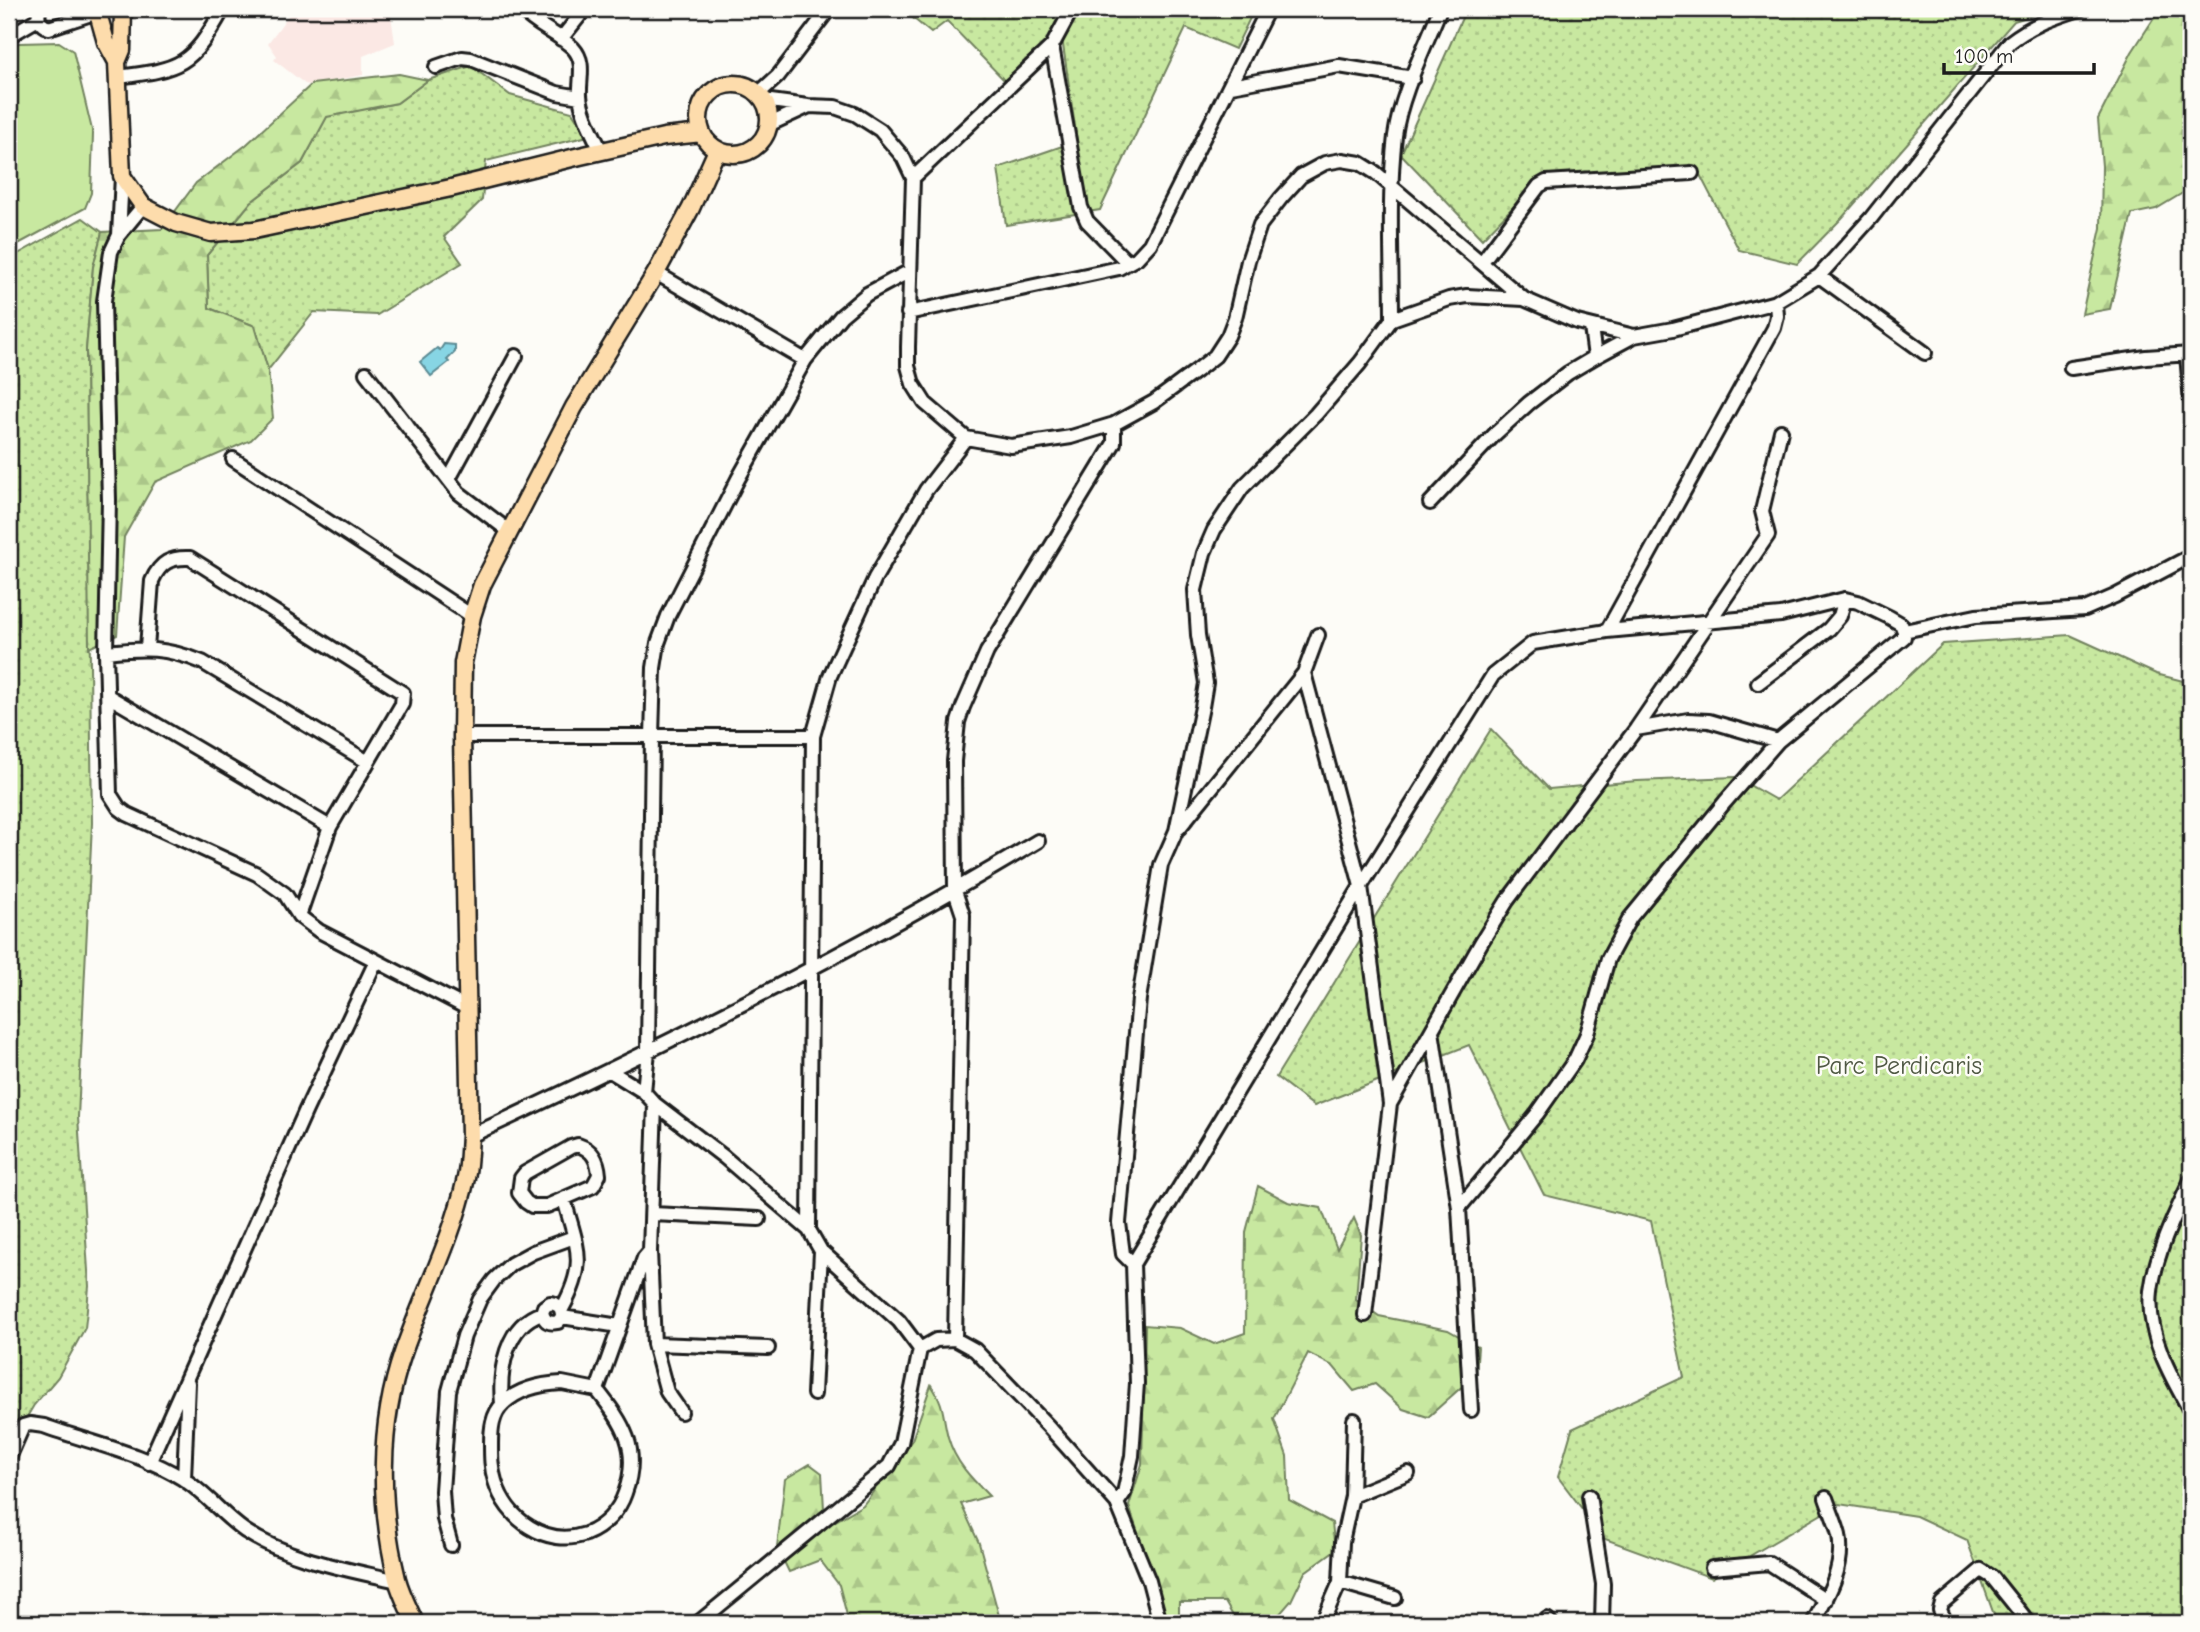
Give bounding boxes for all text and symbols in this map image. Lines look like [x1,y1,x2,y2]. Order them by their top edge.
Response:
scale bar [1944,32,2095,76]
text: 100 m [1955,44,2013,68]
park label: Parc Perdicaris [1816,1051,1982,1081]

